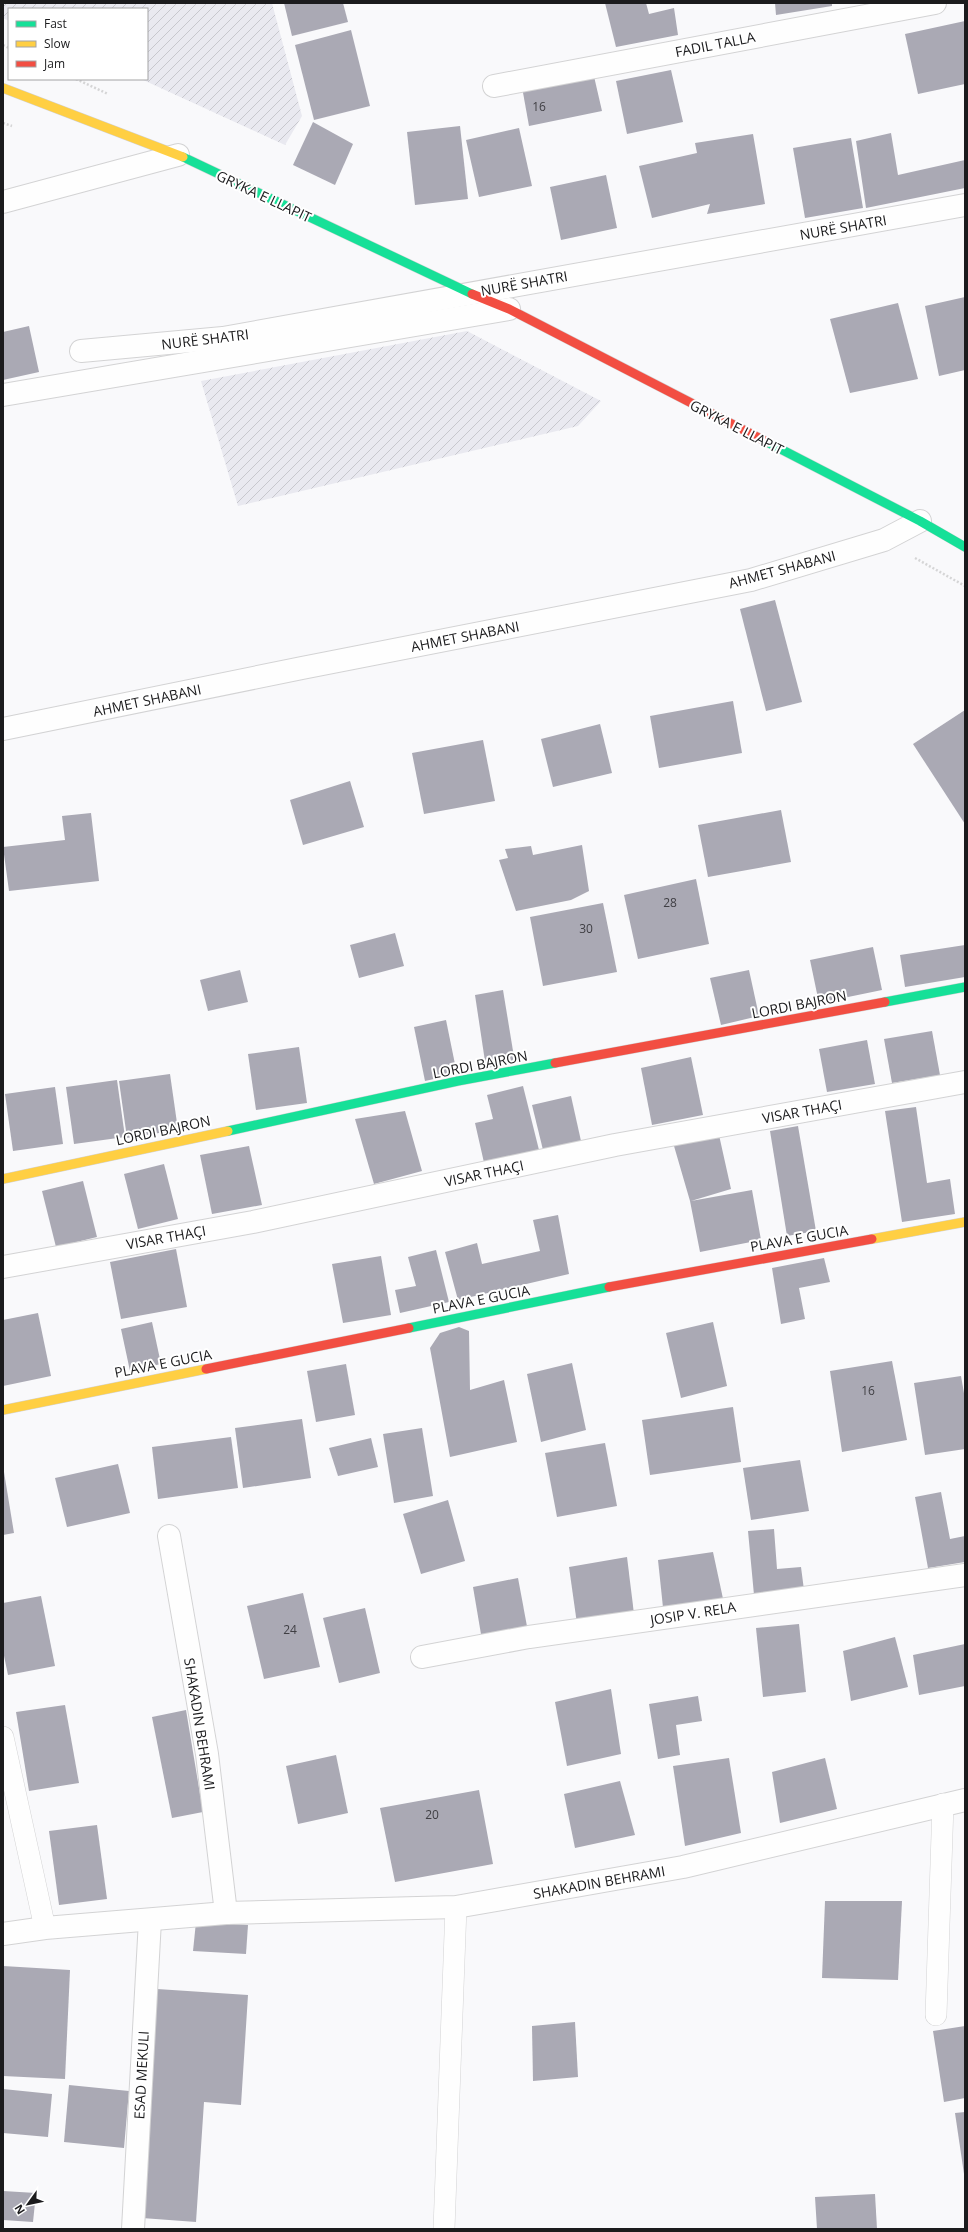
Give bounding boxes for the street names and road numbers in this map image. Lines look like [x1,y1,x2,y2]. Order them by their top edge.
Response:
street label: FADIL TALLA [673,27,757,61]
street label: GRYKA E LLAPIT [213,166,315,226]
street label: NURË SHATRI [798,210,888,244]
street label: NURË SHATRI [479,266,569,300]
street label: NURË SHATRI [160,324,250,354]
street label: GRYKA E LLAPIT [687,395,787,459]
street label: AHMET SHABANI [726,546,838,592]
street label: AHMET SHABANI [409,616,521,656]
street label: AHMET SHABANI [91,679,203,721]
street label: LORDI BAJRON [750,985,848,1023]
street label: LORDI BAJRON [431,1045,529,1083]
street label: VISAR THAÇI [761,1095,843,1127]
street label: LORDI BAJRON [114,1111,212,1149]
street label: VISAR THAÇI [443,1155,525,1191]
street label: PLAVA E GUCIA [749,1220,849,1256]
street label: VISAR THAÇI [125,1221,207,1253]
street label: PLAVA E GUCIA [431,1280,531,1318]
street label: PLAVA E GUCIA [113,1344,213,1382]
street label: JOSIP V. RELA [647,1597,737,1629]
street label: SHAKADIN BEHRAMI [180,1657,220,1791]
street label: SHAKADIN BEHRAMI [532,1861,666,1903]
street label: ESAD MEKULI [129,2030,153,2120]

